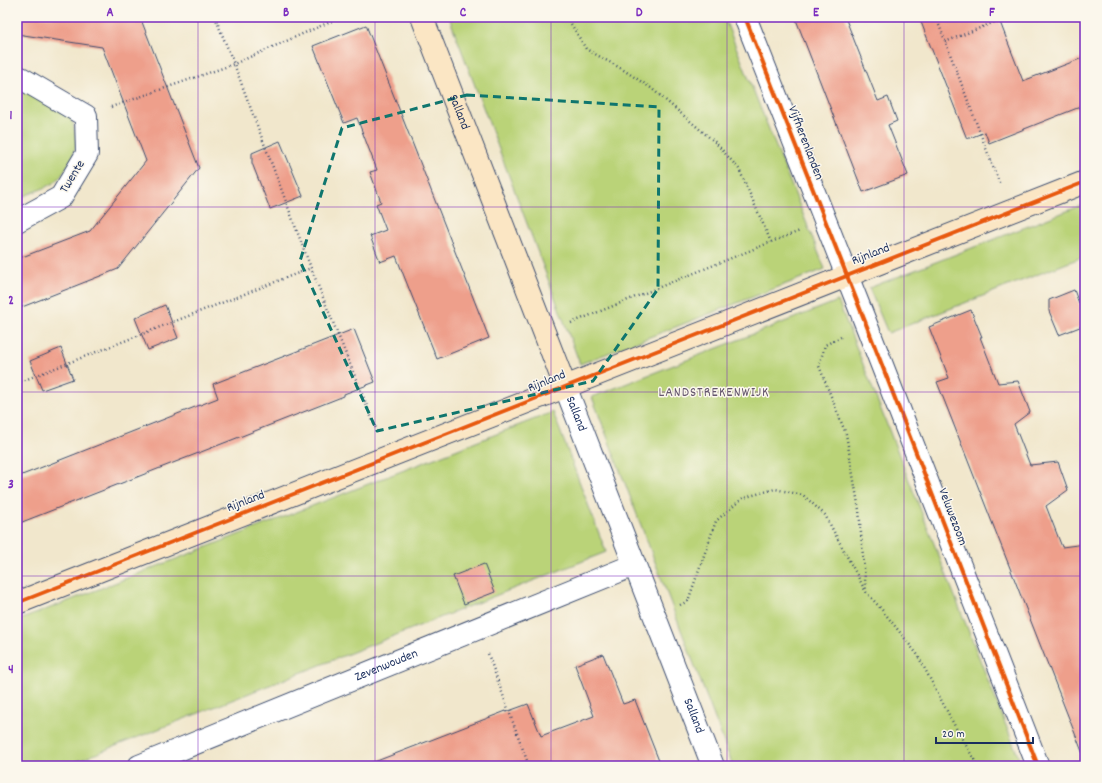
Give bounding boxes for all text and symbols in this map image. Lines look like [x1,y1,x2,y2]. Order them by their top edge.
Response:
text: A [106,4,114,23]
text: B [283,4,289,23]
text: C [460,4,467,23]
text: D [636,4,643,23]
text: E [813,4,820,23]
text: F [989,4,995,23]
street label: Salland [443,92,474,132]
street label: Vijfherenlanden [782,103,828,183]
text: 1 [10,107,13,126]
street label: Twente [55,157,91,197]
street label: Rijnland [849,239,893,271]
text: 2 [8,292,14,311]
street label: Rijnland [525,366,569,398]
district label: LANDSTREKENWIJK [658,383,770,403]
street label: Salland [560,394,591,434]
text: 3 [8,476,14,495]
street label: Veluwezoom [932,485,972,549]
street label: Rijnland [224,486,268,518]
street label: Zevenwouden [352,644,421,687]
text: 4 [8,661,14,680]
street label: Salland [678,696,709,736]
scale bar [936,719,1033,745]
text: 20 m [942,726,965,743]

